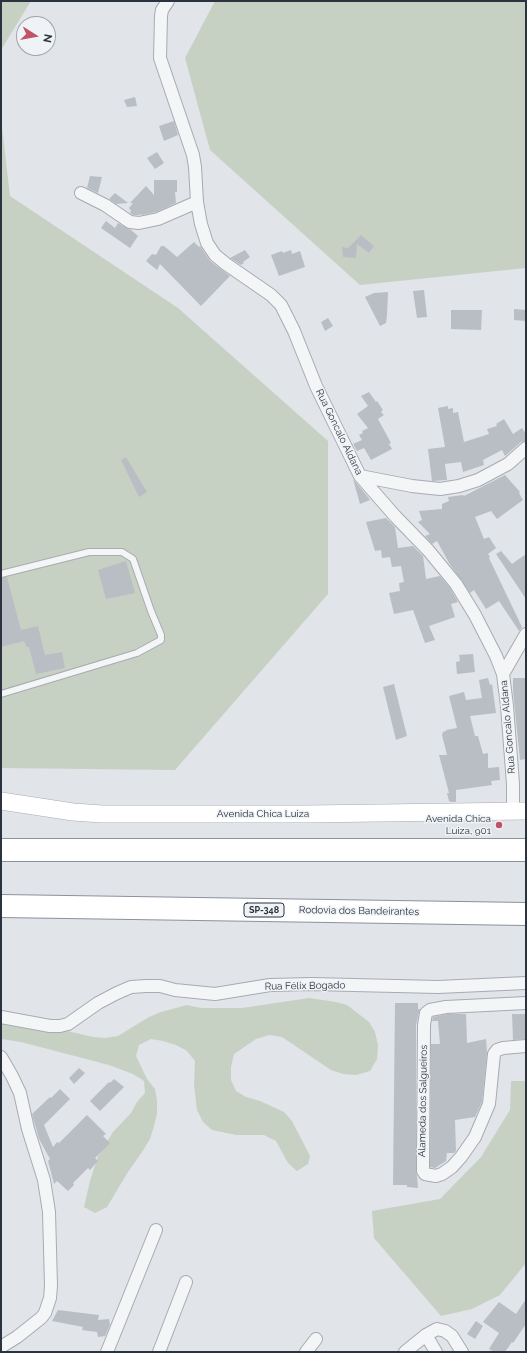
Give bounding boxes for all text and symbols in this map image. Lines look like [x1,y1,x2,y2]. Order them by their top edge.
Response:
north arrow [16,16,56,56]
text: N [40,33,54,44]
street label: Rua Goncalo Aldana [313,387,365,477]
street label: Rua Goncalo Aldana [498,680,518,774]
street label: Avenida Chica Luiza [217,808,309,820]
place label: Avenida Chica Luiza, 901 [426,813,491,836]
marker: Avenida Chica Luiza, 901 [494,820,504,830]
road number: SP-348 [244,903,284,917]
street label: Rodovia dos Bandeirantes [299,904,419,918]
street label: Rua Félix Bogado [265,979,345,993]
street label: Alameda dos Salgueiros [416,1045,430,1157]

